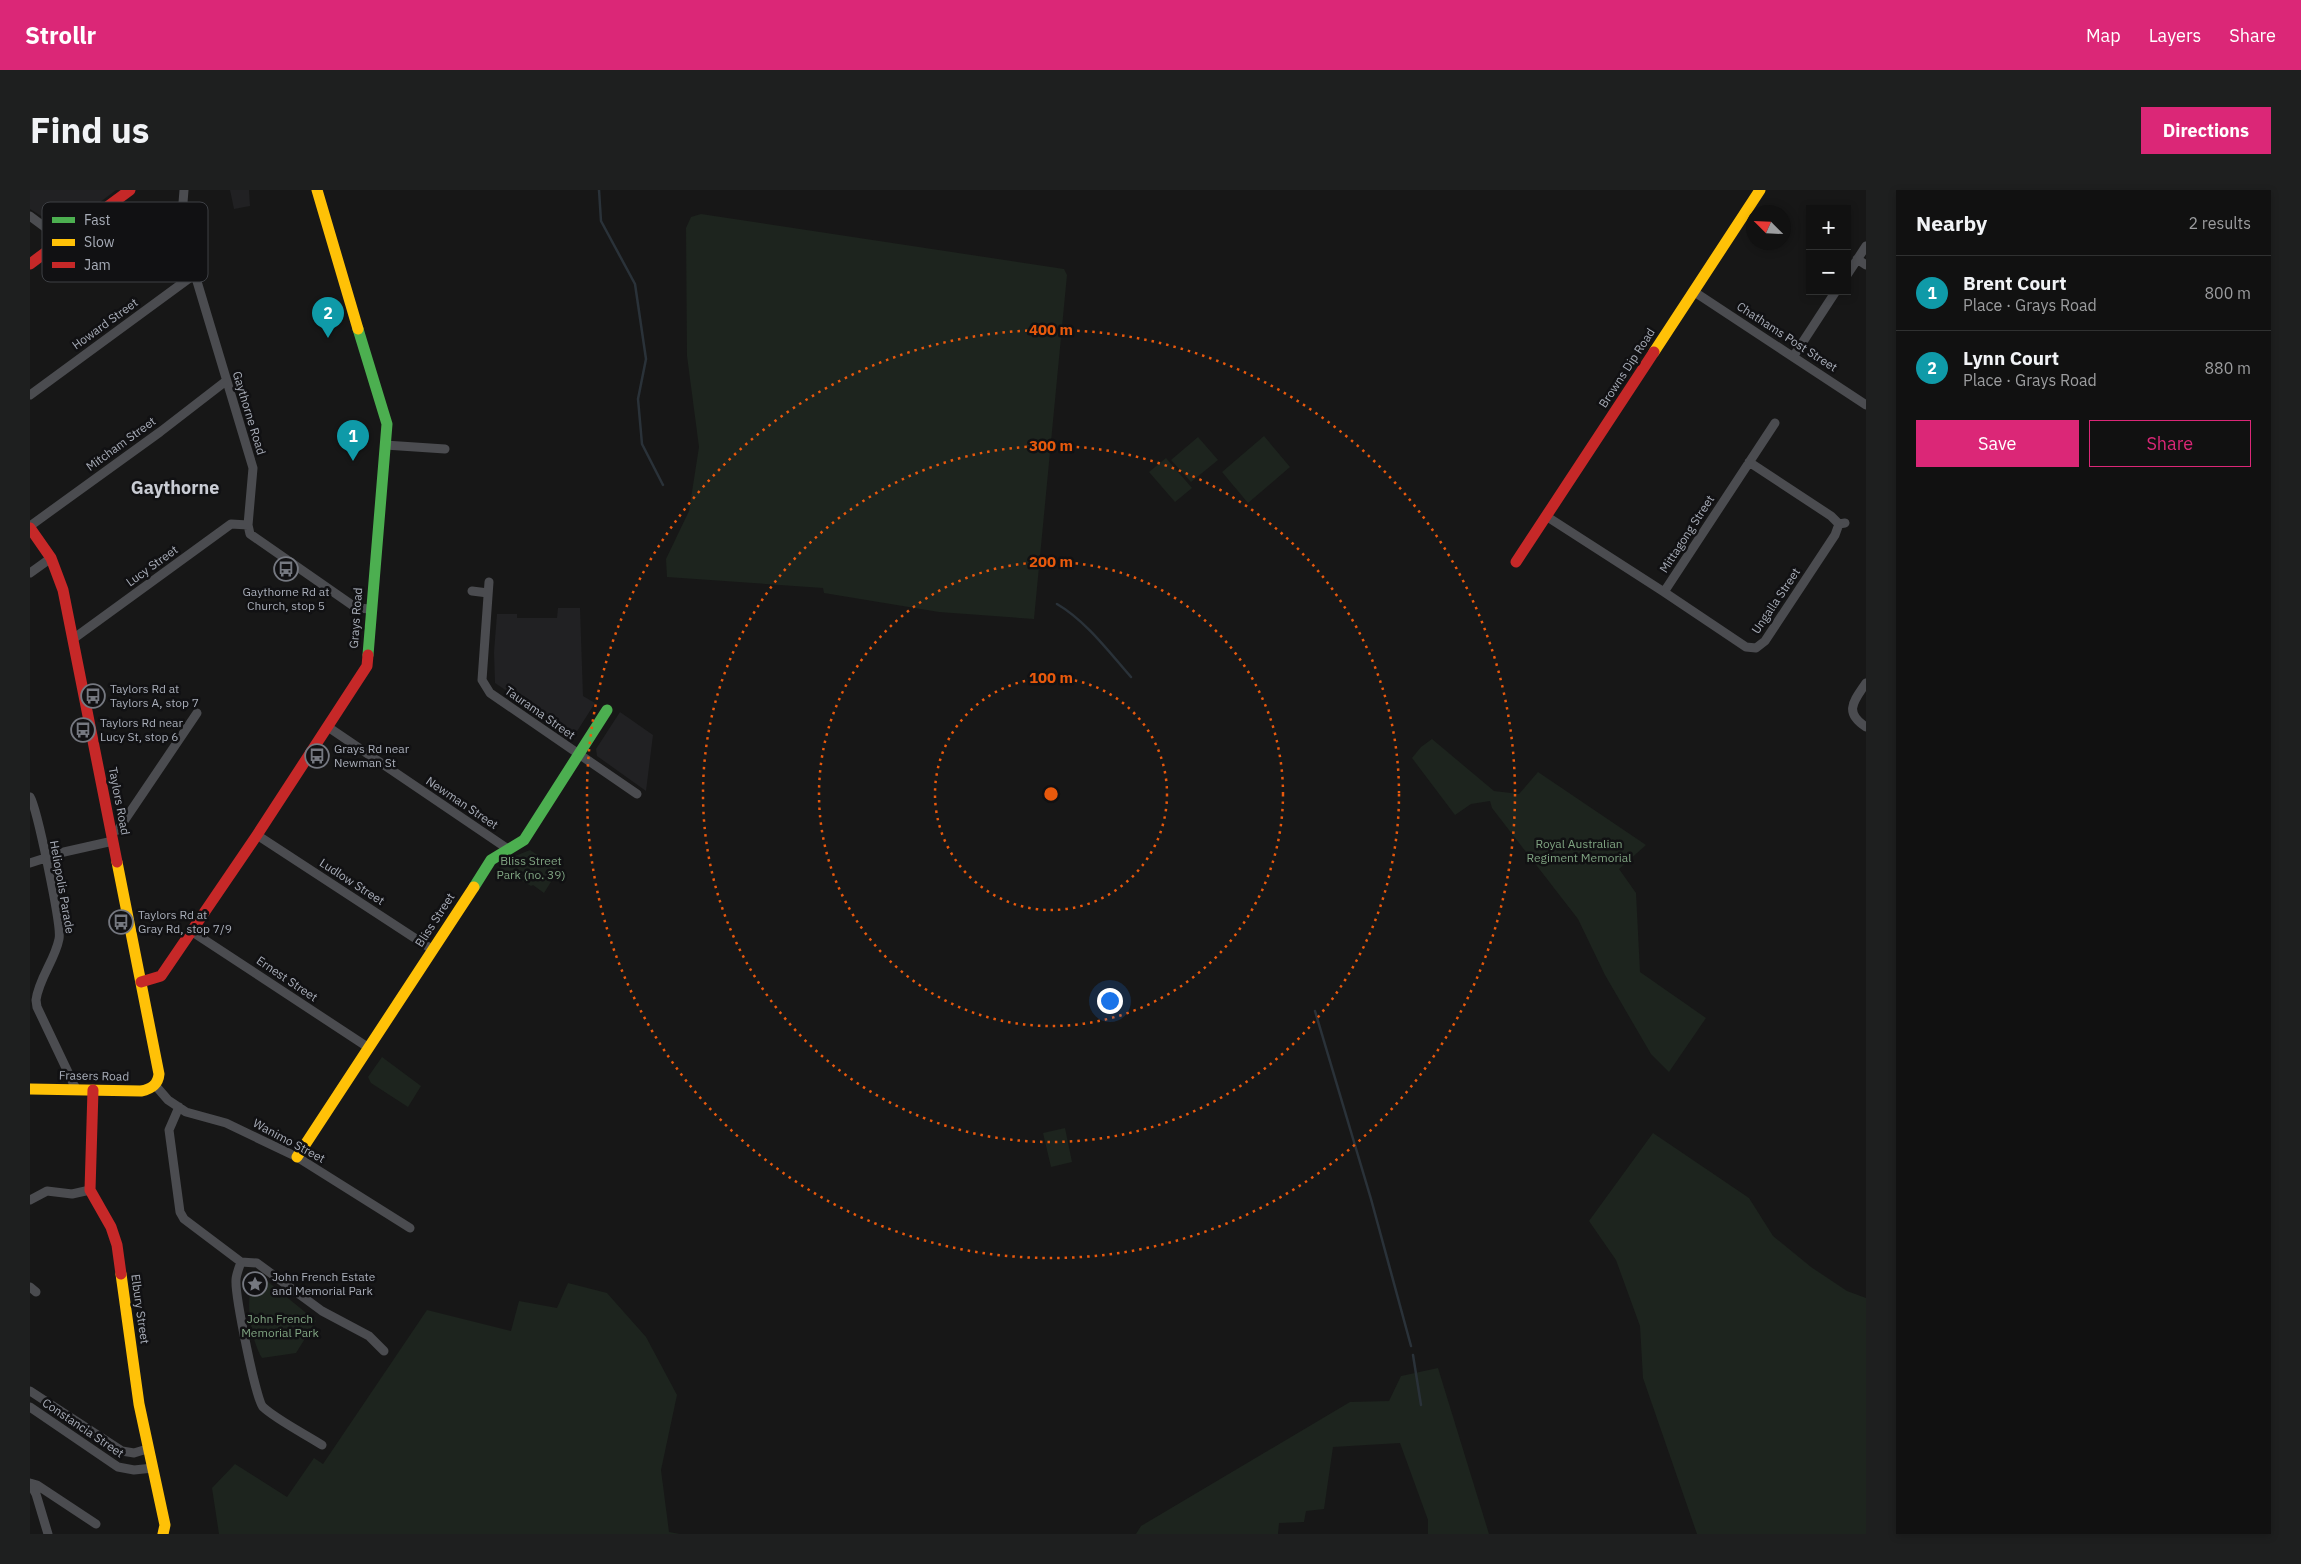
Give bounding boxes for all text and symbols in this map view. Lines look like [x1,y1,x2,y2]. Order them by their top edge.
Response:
text: Strollr [25,19,96,51]
text: Map [2086,24,2121,47]
text: Layers [2149,24,2201,47]
text: Share [2229,24,2276,47]
text: Find us [30,107,149,153]
button: Directions [2141,107,2271,154]
legend [42,202,208,282]
north arrow [1746,205,1791,250]
map controls [1806,205,1851,295]
button: + [1806,205,1851,250]
text: Nearby [1916,209,1987,237]
text: Fast [84,211,110,229]
text: 2 results [2188,213,2251,233]
text: Slow [84,233,115,251]
button: − [1806,250,1851,295]
text: Jam [84,256,111,274]
text: Brent Court [1963,271,2066,295]
text: 1 [1927,283,1937,303]
text: 800 m [2204,283,2251,303]
street label: Howard Street [69,295,141,352]
text: Place · Grays Road [1963,295,2097,315]
pin: 2 [312,297,344,338]
street label: Chathams Post Street [1734,298,1840,375]
text: 400 m [1029,320,1073,339]
street label: Browns Dip Road [1595,325,1658,410]
text: Lynn Court [1963,346,2059,370]
text: 2 [1927,358,1937,378]
text: 880 m [2204,358,2251,378]
street label: Gaythorne Road [230,369,269,456]
text: Place · Grays Road [1963,370,2097,390]
street label: Mitcham Street [83,413,158,474]
pin: 1 [337,420,369,461]
button: Save [1916,420,2079,467]
button: Share [2089,420,2251,467]
text: 300 m [1029,436,1073,455]
district label: Gaythorne [131,476,219,499]
street label: Mittagong Street [1656,492,1717,575]
street label: Lucy Street [123,542,181,589]
text: 200 m [1029,552,1073,571]
bus stop icon: Gaythorne Rd at Church, stop 5 [273,556,299,582]
street label: Ungalla Street [1748,565,1803,637]
place label: Gaythorne Rd at Church, stop 5 [243,584,329,613]
street label: Grays Road [346,587,365,649]
text: 100 m [1029,668,1073,687]
place label: Taylors Rd at Taylors A, stop 7 [110,681,199,710]
bus stop icon: Taylors Rd at Taylors A, stop 7 [80,683,106,709]
street label: Taurama Street [502,683,578,742]
place label: Taylors Rd near Lucy St, stop 6 [100,715,184,744]
bus stop icon: Taylors Rd near Lucy St, stop 6 [70,717,96,743]
place label: Grays Rd near Newman St [334,741,410,770]
bus stop icon: Grays Rd near Newman St [304,743,330,769]
street label: Taylors Road [106,766,133,836]
street label: Newman Street [423,773,501,832]
centre of rings [1042,785,1060,803]
park label: Royal Australian Regiment Memorial [1527,836,1631,865]
street label: Heliopolis Parade [47,839,78,935]
park label: Bliss Street Park (no. 39) [497,853,565,882]
street label: Ludlow Street [317,855,388,908]
street label: Bliss Street [412,890,458,950]
place label: Taylors Rd at Gray Rd, stop 7/9 [138,907,232,936]
bus stop icon: Taylors Rd at Gray Rd, stop 7/9 [108,909,134,935]
street label: Ernest Street [254,953,321,1005]
your location [1097,988,1123,1014]
street label: Frasers Road [59,1067,129,1084]
street label: Wanimo Street [251,1115,328,1166]
place label: John French Estate and Memorial Park [272,1269,376,1298]
place icon: John French Estate and Memorial Park [242,1271,268,1297]
street label: Elbury Street [128,1273,153,1345]
park label: John French Memorial Park [241,1311,320,1340]
street label: Constancia Street [40,1395,127,1460]

